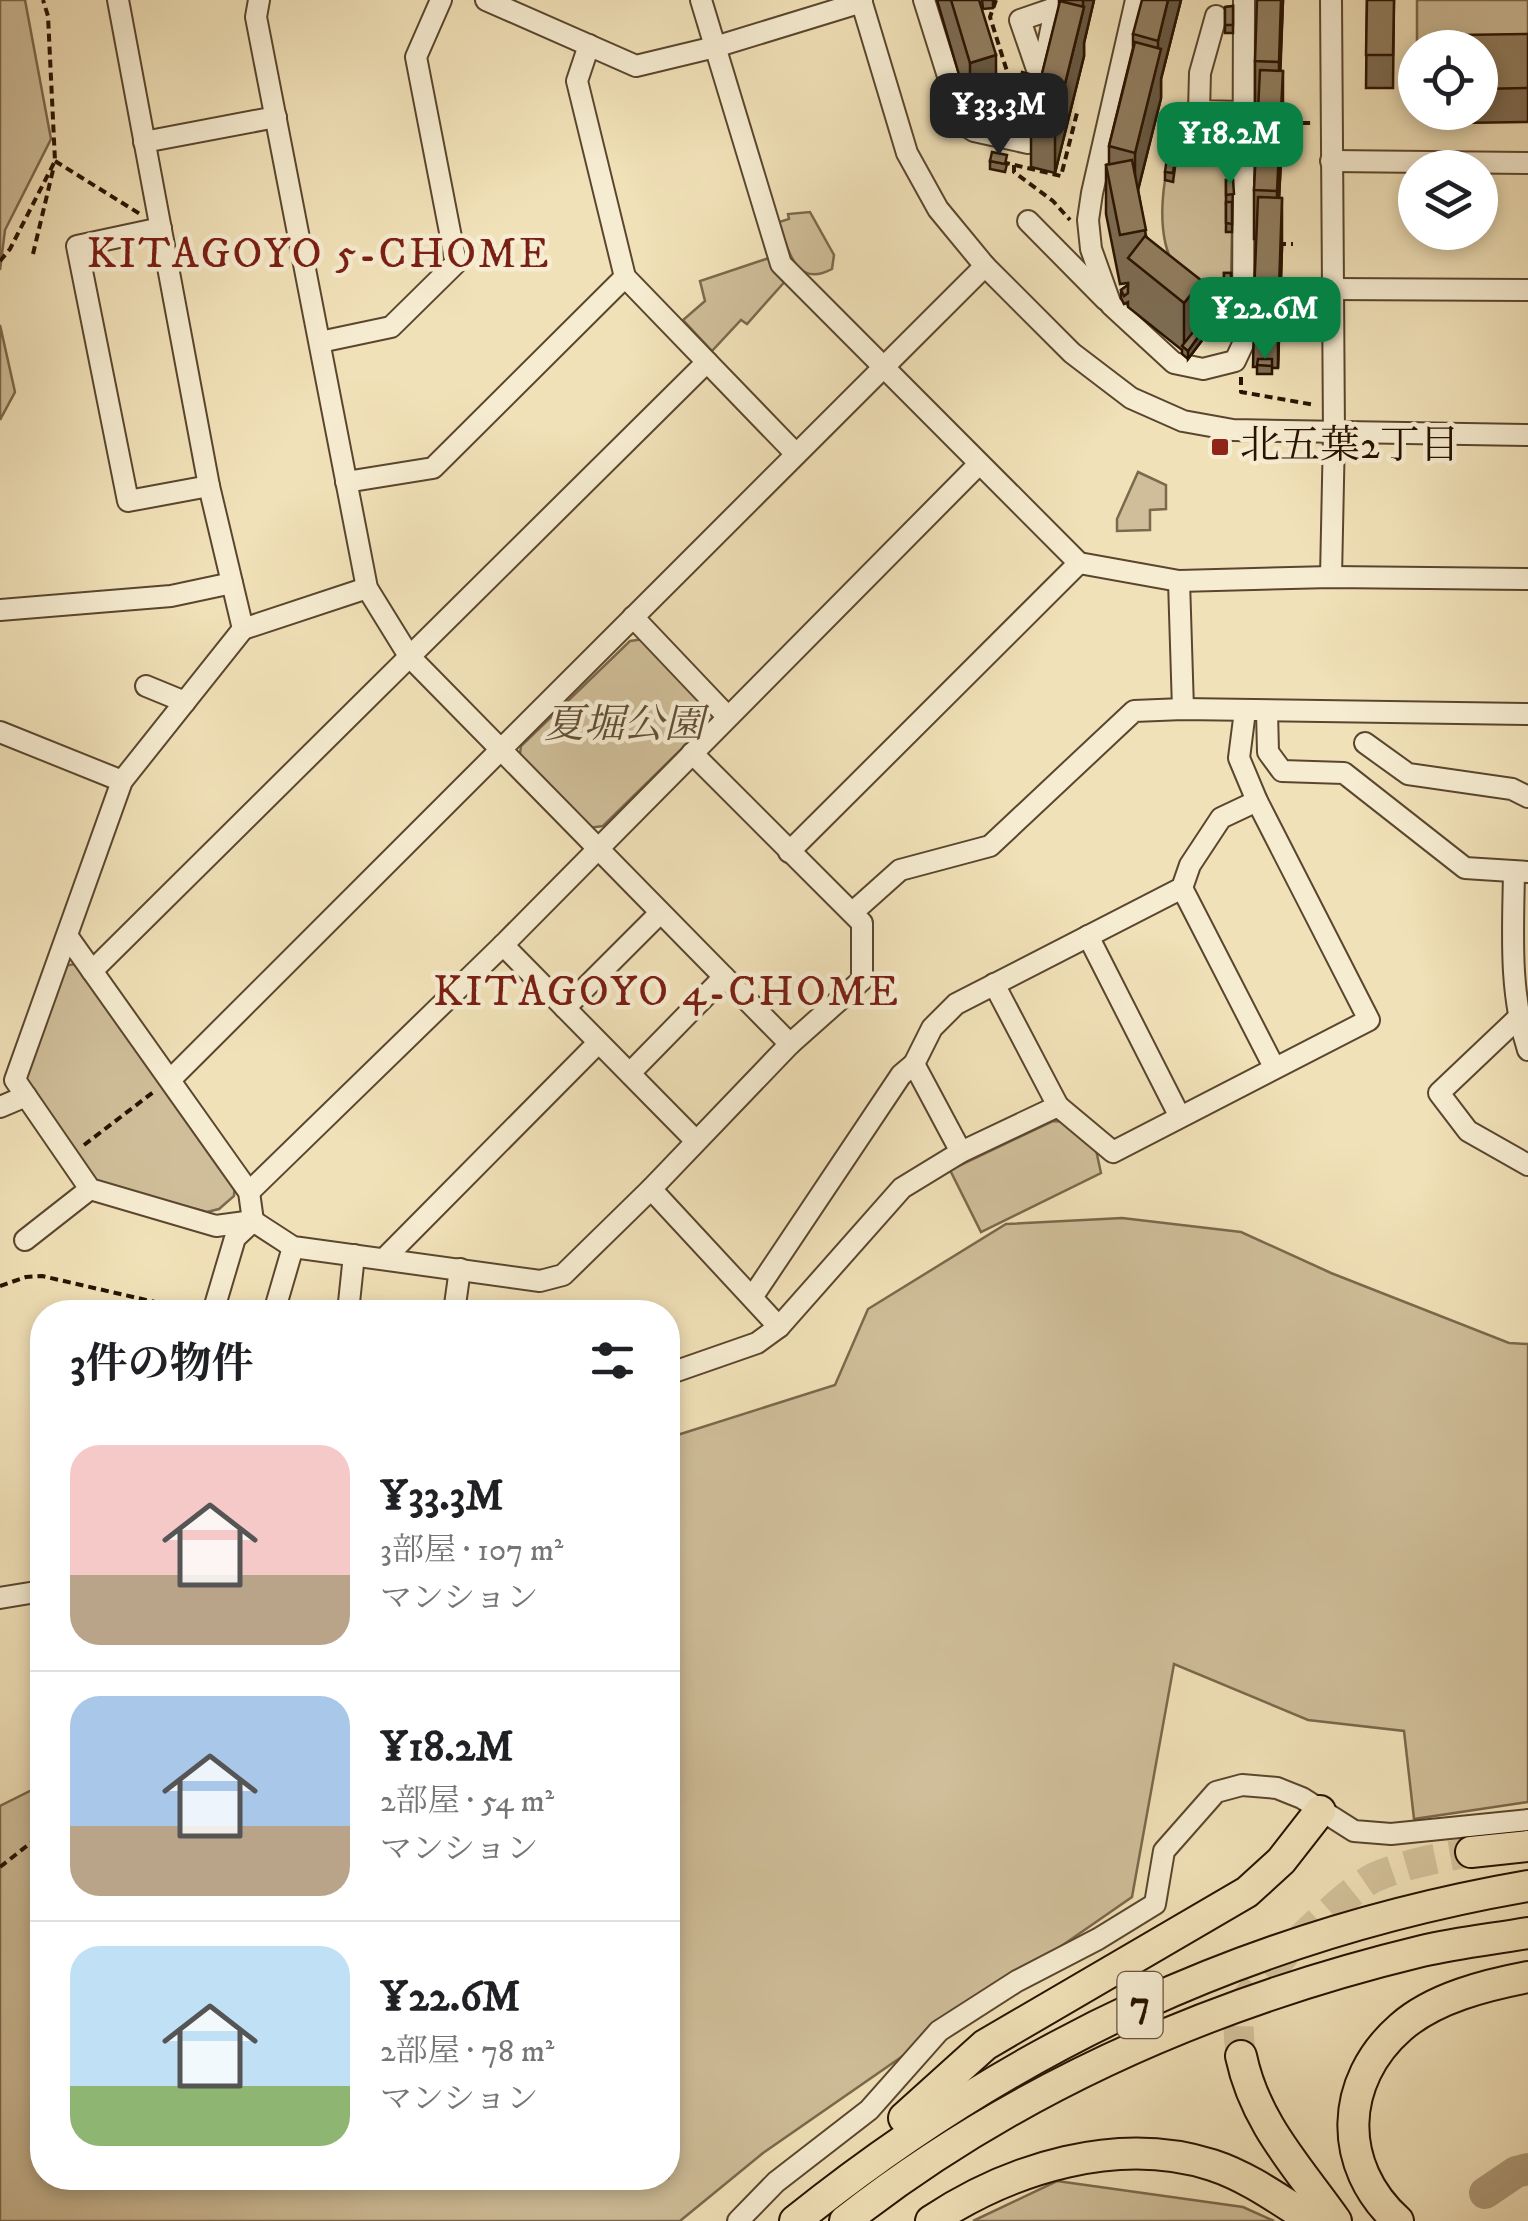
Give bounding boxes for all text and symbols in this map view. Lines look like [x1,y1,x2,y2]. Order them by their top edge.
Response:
map controls [1398,30,1498,250]
button: locate [1398,30,1498,130]
pin: ¥33.3M [918,73,1080,158]
text: ¥33.3M [952,85,1046,125]
pin: ¥18.2M [1149,102,1311,187]
text: ¥18.2M [1179,114,1281,154]
button: layers [1398,150,1498,250]
district label: KITAGOYO 5-CHOME [87,229,551,281]
pin: ¥22.6M [1184,277,1346,362]
text: ¥22.6M [1212,289,1318,329]
place label: 北五葉2丁目 [1240,422,1460,472]
marker: 北五葉2丁目 [1209,436,1231,458]
park label: 夏堀公園 [544,701,710,751]
district label: KITAGOYO 4-CHOME [433,967,901,1019]
icon: filters [585,1333,640,1388]
text: 3件の物件 [70,1339,254,1391]
text: ¥33.3M [380,1471,504,1523]
icon: home [150,1485,270,1605]
text: 3部屋 · 107 m² [380,1531,563,1571]
text: マンション [380,1579,539,1619]
text: ¥18.2M [380,1722,514,1774]
icon: home [150,1736,270,1856]
text: 2部屋 · 54 m² [380,1782,554,1822]
text: マンション [380,1830,539,1870]
text: ¥22.6M [380,1972,520,2024]
road number: 7 [1118,1972,1162,2038]
icon: home [150,1986,270,2106]
text: 2部屋 · 78 m² [380,2032,554,2072]
text: マンション [380,2080,539,2120]

